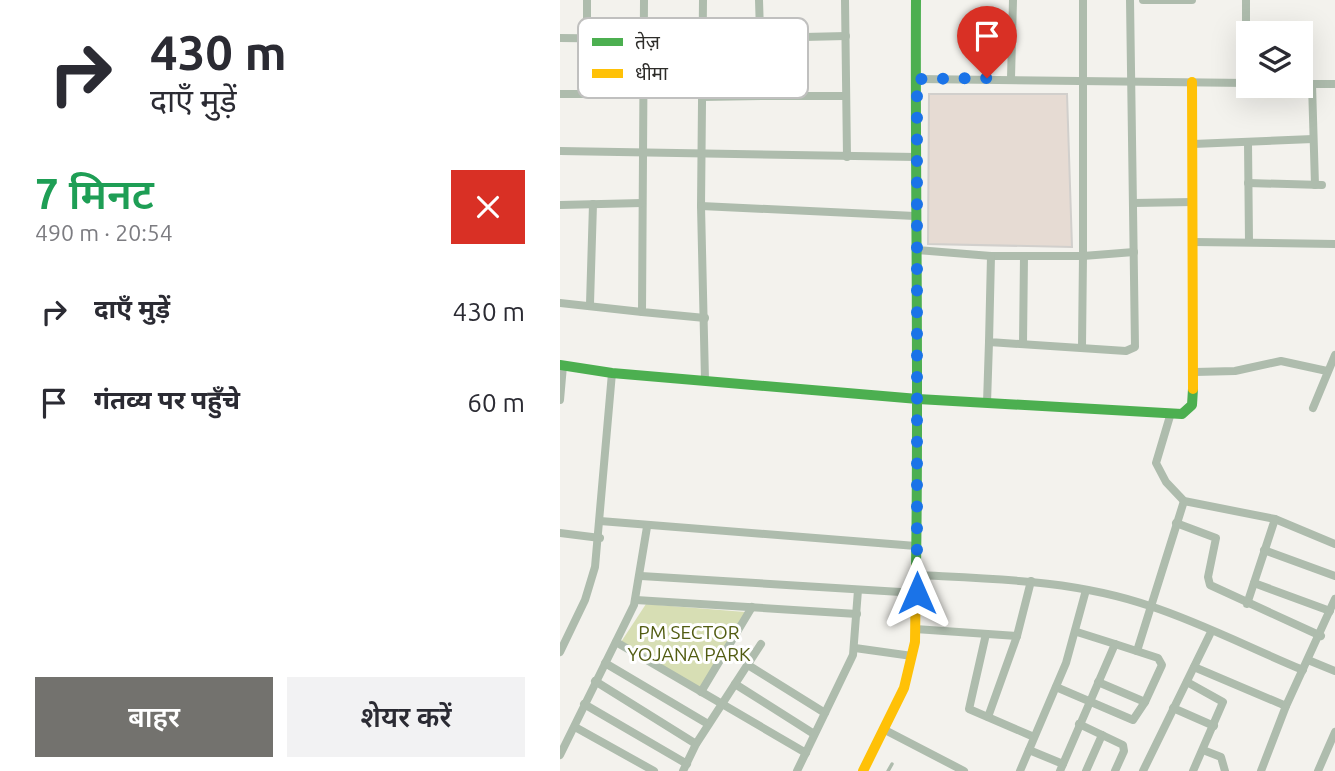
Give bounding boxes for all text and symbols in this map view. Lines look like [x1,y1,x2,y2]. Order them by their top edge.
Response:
pin [957,6,1017,78]
icon: arrive [968,17,1006,55]
legend [578,18,808,98]
map controls [1236,21,1313,98]
button: layers [1236,21,1313,98]
text: 430 m [150,24,287,79]
icon: right [35,28,126,119]
text: तेज़ [635,31,661,53]
text: धीमा [635,62,669,84]
text: दाएँ मुड़ें [150,82,237,118]
text: 7 मिनट [35,170,154,217]
button: close [451,170,525,244]
text: 490 m · 20:54 [35,220,173,245]
icon: right [35,293,73,331]
text: दाएँ मुड़ें [94,294,170,323]
text: 430 m [453,297,525,326]
icon: arrive [35,384,73,422]
text: गंतव्य पर पहुँचे [94,385,240,414]
text: 60 m [467,388,525,417]
position arrow [880,556,954,630]
park label: PM SECTOR YOJANA PARK [627,621,751,665]
button: बाहर [35,677,273,757]
button: शेयर करें [287,677,525,757]

